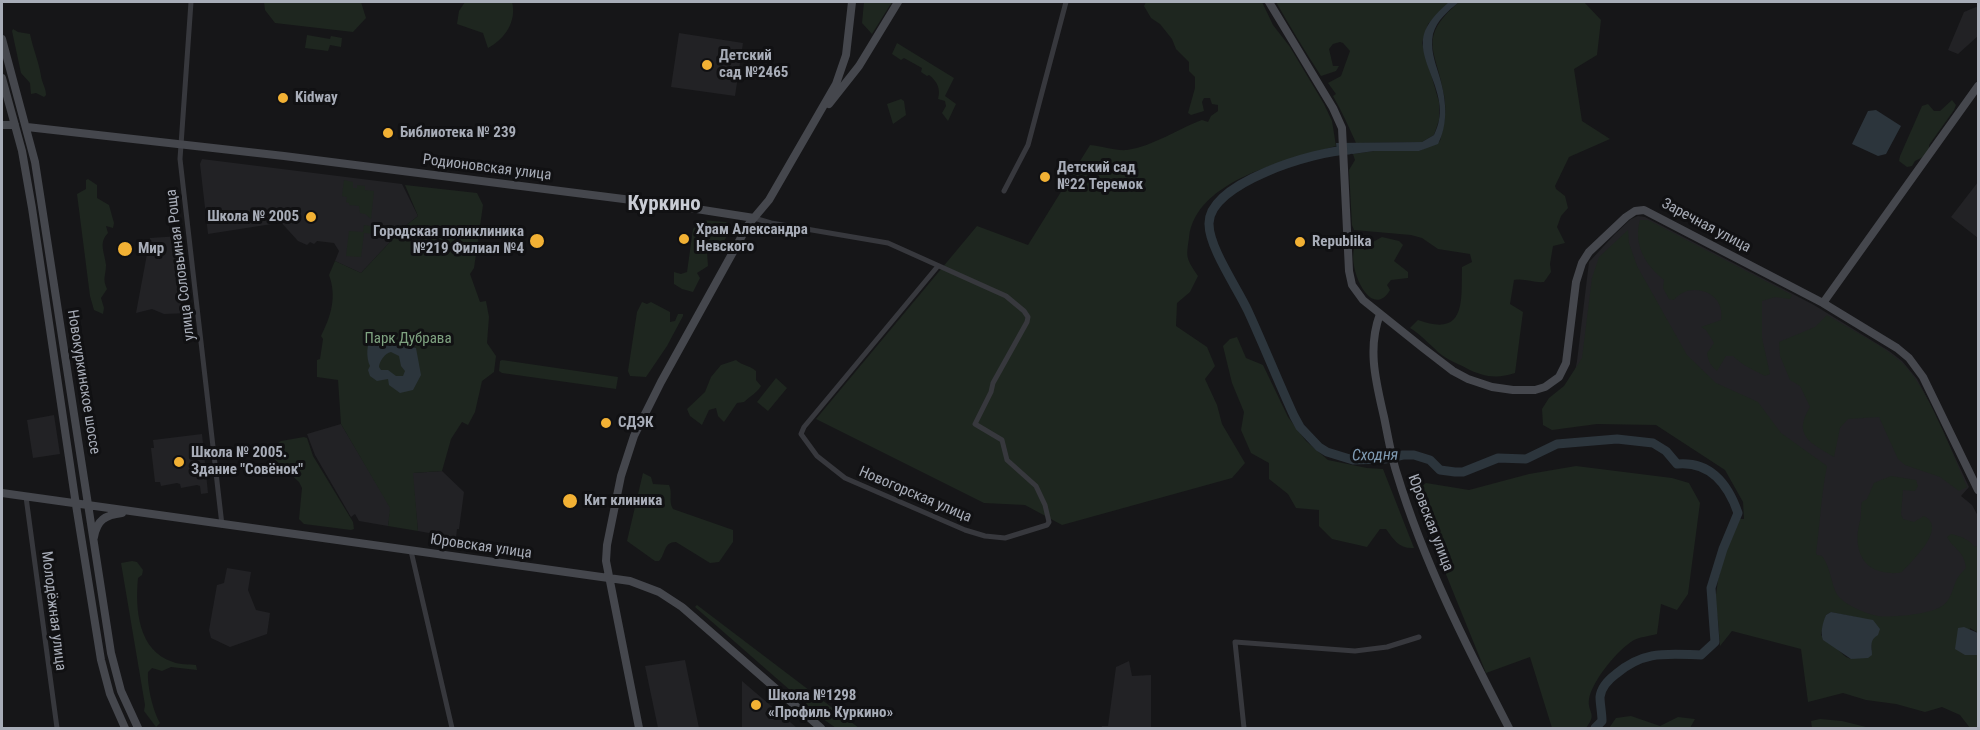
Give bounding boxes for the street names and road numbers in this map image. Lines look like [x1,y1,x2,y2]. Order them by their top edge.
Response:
street label: Родионовская улица [422,151,552,185]
street label: улица Соловьиная Роща [163,188,199,342]
street label: Заречная улица [1658,195,1754,257]
street label: Новокуркинское шоссе [63,308,103,456]
street label: Новогорская улица [856,463,974,527]
street label: Юровская улица [1403,472,1457,574]
street label: Юровская улица [429,531,533,563]
street label: Молодёжная улица [37,550,69,672]

